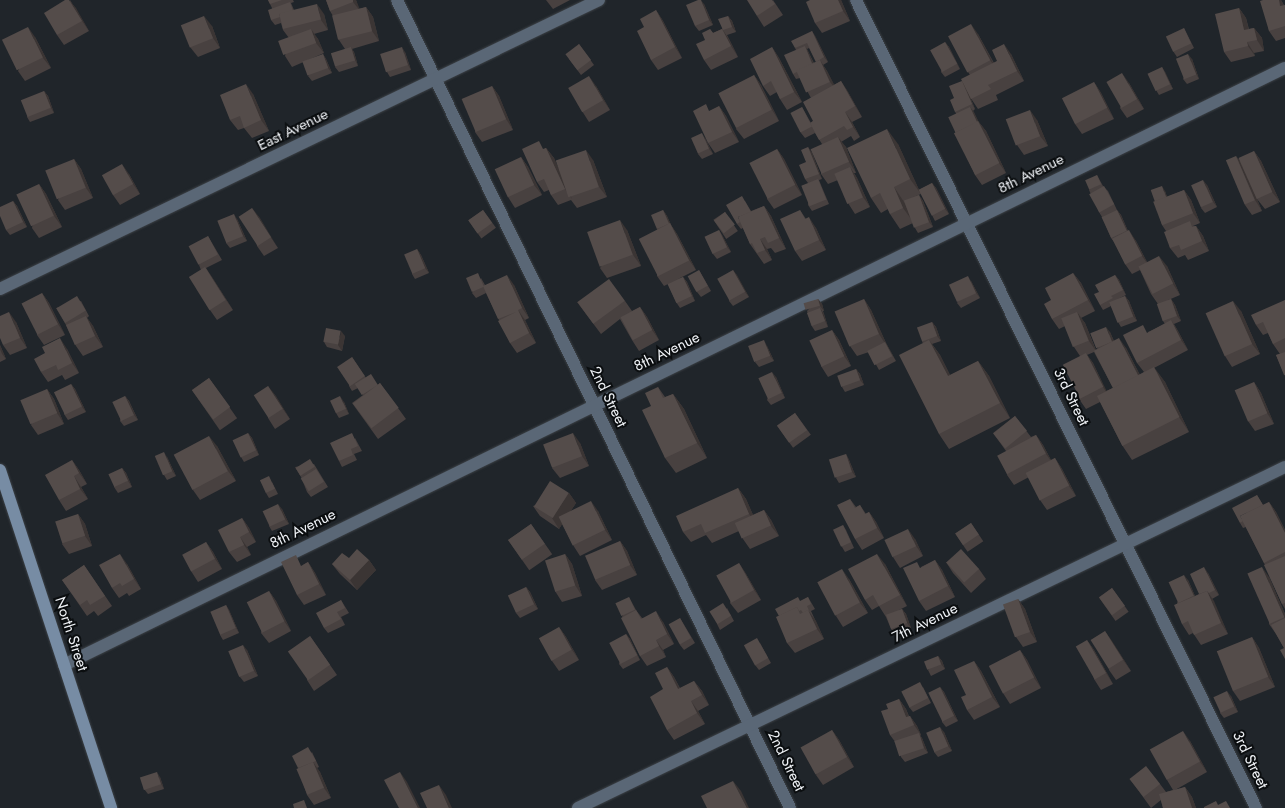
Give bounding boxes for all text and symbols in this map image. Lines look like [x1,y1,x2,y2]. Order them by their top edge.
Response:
street label: East Avenue [255,105,331,155]
street label: 8th Avenue [995,150,1067,198]
street label: 8th Avenue [631,328,703,376]
street label: 2nd Street [586,364,630,430]
street label: 3rd Street [1049,365,1093,429]
street label: 8th Avenue [267,505,339,553]
street label: North Street [51,595,91,673]
street label: 7th Avenue [889,599,961,647]
street label: 2nd Street [764,728,808,794]
street label: 3rd Street [1228,728,1272,792]

